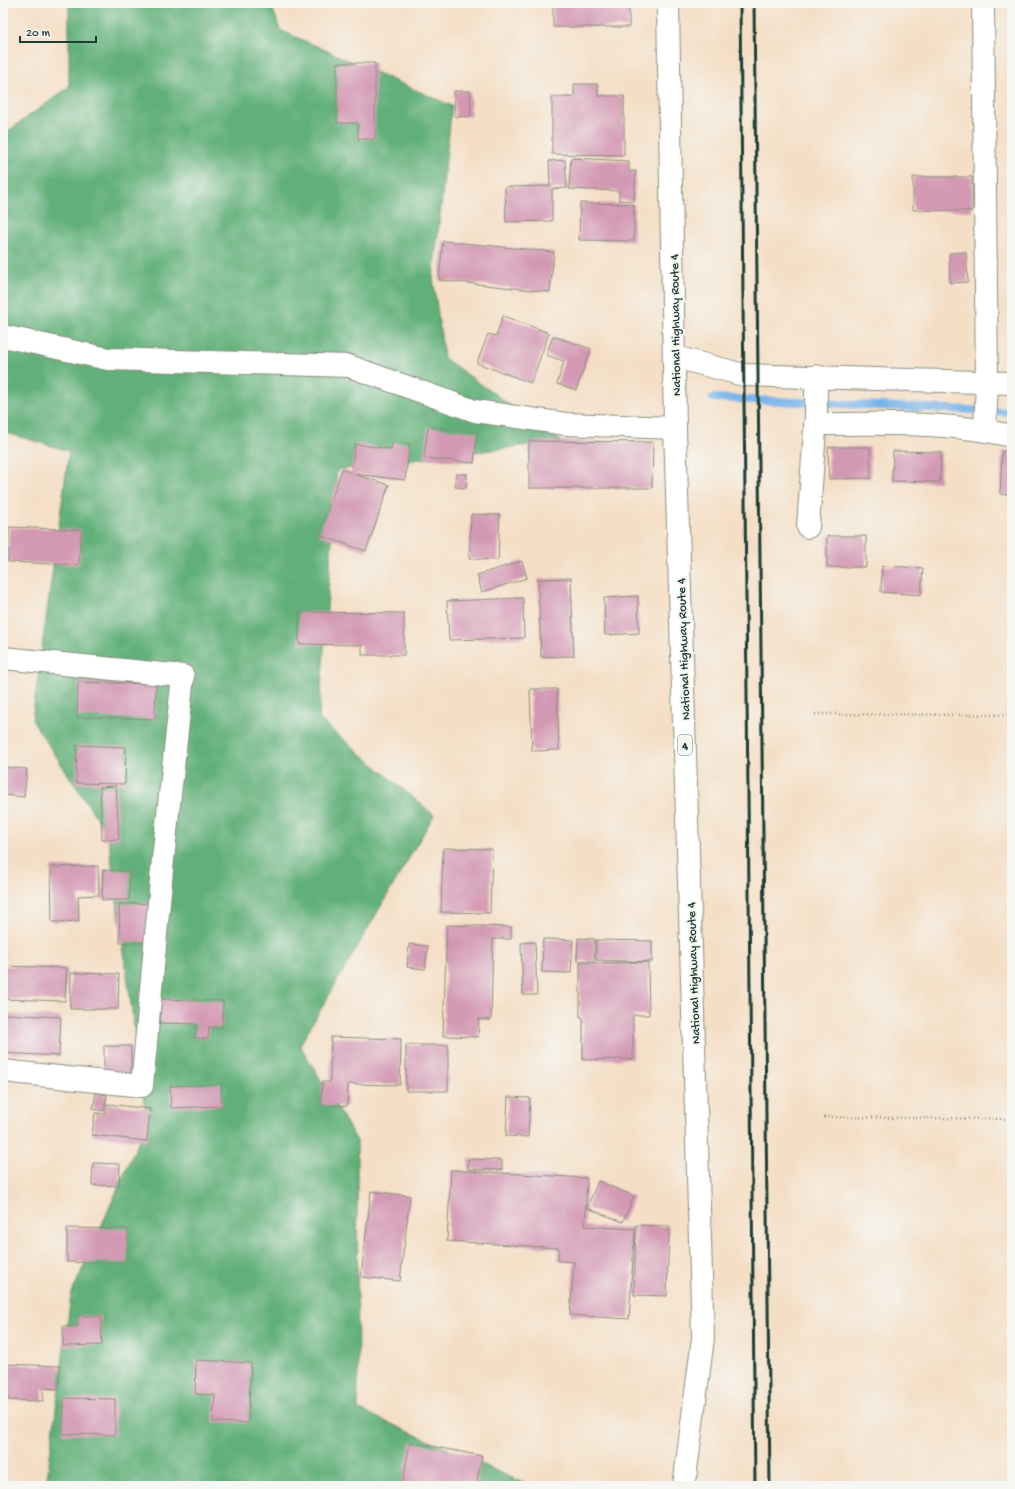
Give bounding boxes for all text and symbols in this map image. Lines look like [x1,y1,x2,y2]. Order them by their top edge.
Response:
scale bar [20,18,96,44]
text: 20 m [26,27,51,41]
street label: National Highway Route 4 [668,254,685,396]
street label: National Highway Route 4 [675,578,694,720]
road number: 4 [678,735,692,755]
street label: National Highway Route 4 [685,902,704,1044]

